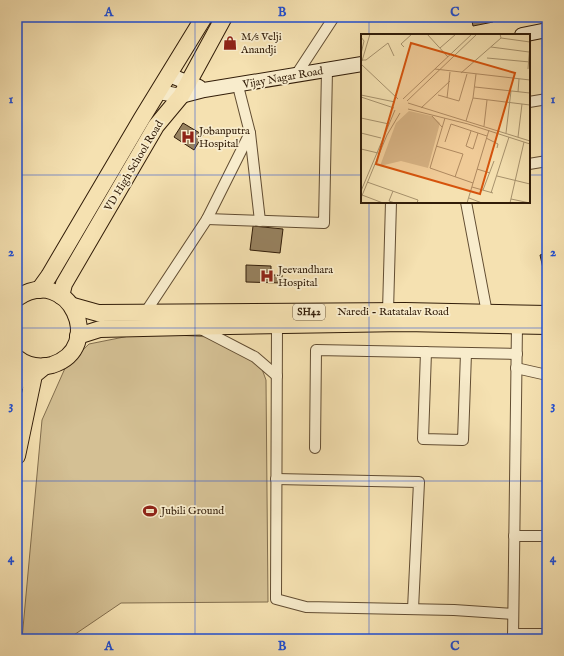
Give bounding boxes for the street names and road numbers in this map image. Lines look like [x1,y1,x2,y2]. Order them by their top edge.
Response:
street label: Vijay Nagar Road [241,64,324,92]
street label: VD High School Road [101,118,167,215]
road number: SH42 [293,304,325,320]
street label: Naredi - Ratatalav Road [337,305,449,319]

